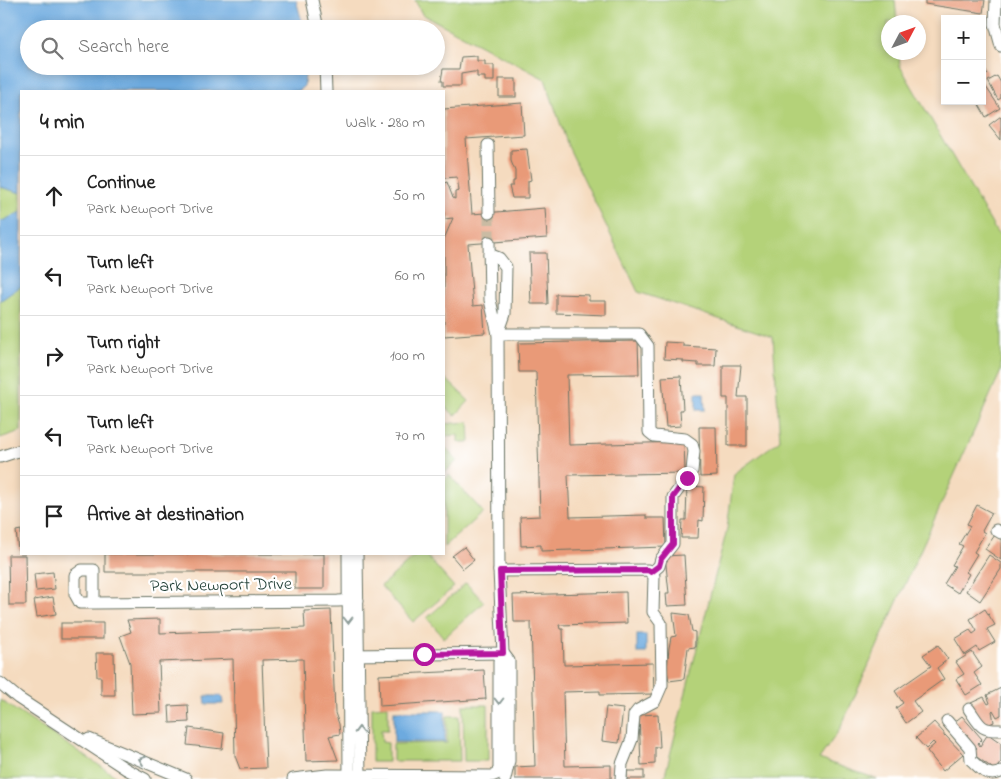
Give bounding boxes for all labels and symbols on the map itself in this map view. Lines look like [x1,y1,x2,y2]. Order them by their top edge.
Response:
north arrow [881,15,926,60]
route end [676,467,699,490]
street label: Park Newport Drive [150,572,293,600]
one-way arrow [343,616,353,624]
route start [413,643,436,666]
one-way arrow [494,698,504,705]
one-way arrow [354,726,364,734]
one-way arrow [138,756,146,766]

